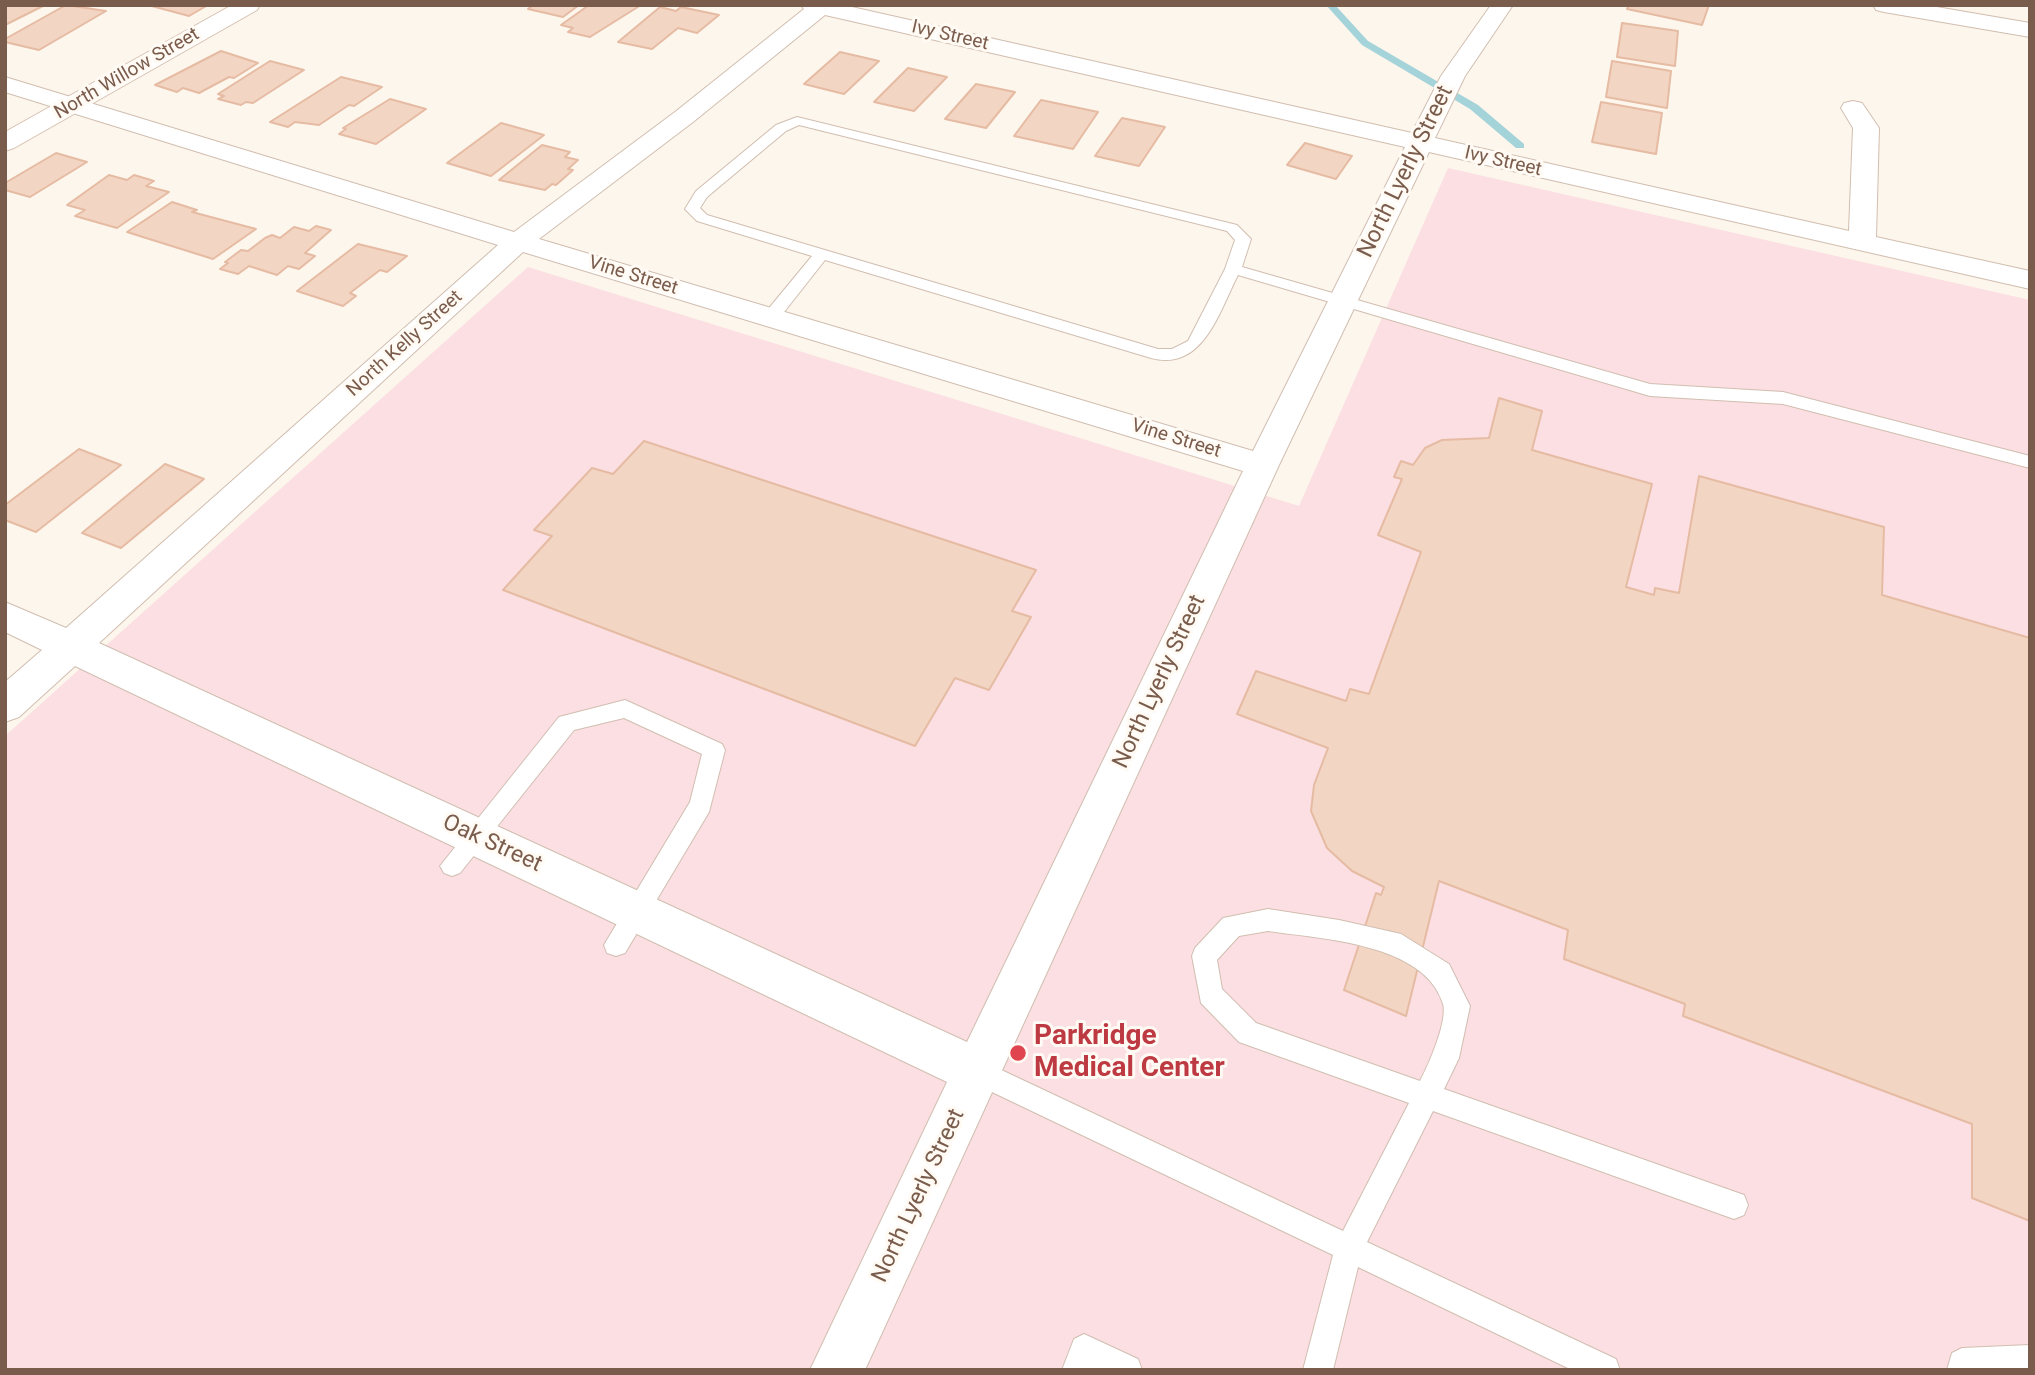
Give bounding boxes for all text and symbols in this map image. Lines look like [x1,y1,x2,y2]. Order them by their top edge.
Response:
street label: Ivy Street [909,16,991,56]
street label: North Willow Street [51,23,203,125]
street label: North Lyerly Street [1352,81,1460,263]
street label: Ivy Street [1462,142,1544,182]
street label: Vine Street [586,252,680,300]
street label: North Kelly Street [343,286,467,402]
street label: Vine Street [1129,415,1223,463]
street label: North Lyerly Street [1108,591,1212,773]
street label: Oak Street [438,809,546,879]
place label: Parkridge Medical Center [1034,1020,1225,1086]
marker: Parkridge Medical Center [1008,1043,1028,1063]
street label: North Lyerly Street [867,1105,971,1287]

